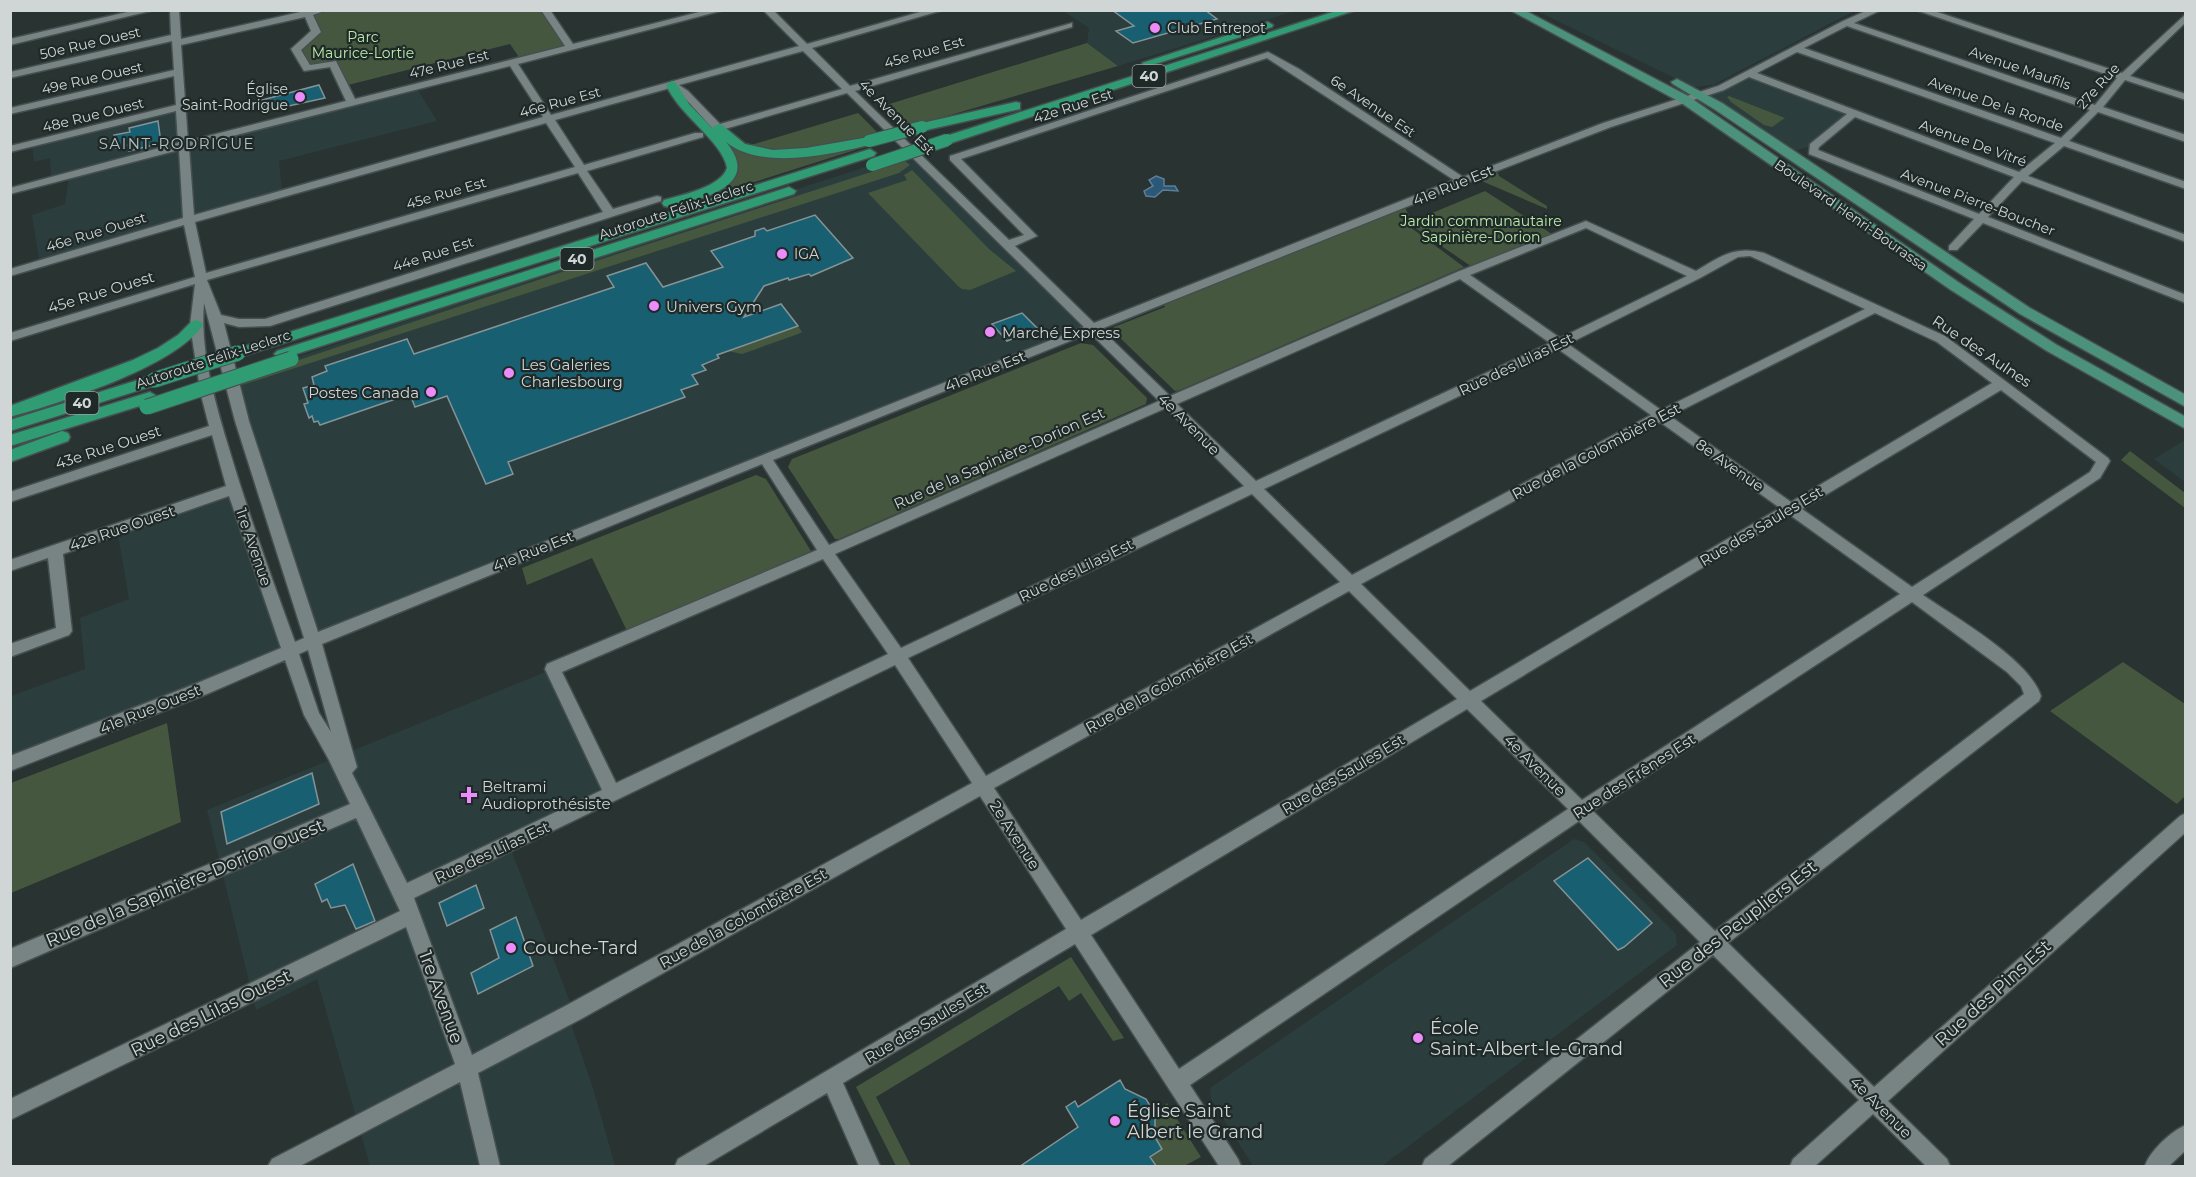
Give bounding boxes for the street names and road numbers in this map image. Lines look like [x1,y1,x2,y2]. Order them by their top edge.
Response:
street label: 50e Rue Ouest [38,23,143,63]
street label: 45e Rue Est [882,32,967,72]
street label: Avenue Maufils [1967,42,2074,94]
street label: 47e Rue Est [407,45,491,83]
street label: 49e Rue Ouest [40,58,145,98]
street label: 27e Rue [2073,59,2123,113]
road number: 40 [1132,65,1166,87]
street label: 6e Avenue Est [1327,71,1419,141]
street label: Avenue De la Ronde [1926,72,2066,136]
street label: 4e Avenue Est [855,75,939,159]
street label: 46e Rue Est [517,82,603,121]
street label: 42e Rue Est [1031,85,1115,127]
street label: 48e Rue Ouest [40,94,146,136]
street label: Avenue De Vitré [1917,115,2029,171]
street label: Boulevard Henri-Bourassa [1771,155,1931,275]
street label: 41e Rue Est [1410,160,1496,210]
street label: Avenue Pierre-Boucher [1898,164,2058,240]
street label: 45e Rue Est [404,173,489,213]
street label: Autoroute Félix-Leclerc [596,176,756,244]
street label: 46e Rue Ouest [44,208,149,256]
street label: 44e Rue Est [390,232,476,276]
road number: 40 [560,248,594,270]
street label: 45e Rue Ouest [45,267,157,317]
street label: Rue des Aulnes [1929,311,2035,391]
street label: Autoroute Félix-Leclerc [133,325,293,393]
street label: Rue des Lilas Est [1456,328,1576,400]
street label: 41e Rue Est [942,346,1028,396]
street label: 4e Avenue [1154,389,1224,459]
road number: 40 [66,392,98,414]
street label: Rue de la Colombière Est [1508,398,1684,504]
street label: Rue de la Sapinière-Dorion Est [891,403,1107,513]
street label: 43e Rue Ouest [53,421,163,473]
street label: 8e Avenue [1692,435,1768,495]
street label: Rue des Saules Est [1696,482,1826,570]
street label: 42e Rue Ouest [67,501,177,555]
street label: 1re Avenue [232,506,276,588]
street label: 41e Rue Est [490,526,576,576]
street label: Rue des Lilas Est [1016,534,1136,606]
street label: Rue de la Colombière Est [1082,629,1256,737]
street label: 41e Rue Ouest [97,680,203,738]
street label: Rue des Frênes Est [1569,729,1699,823]
street label: Rue des Saules Est [1278,730,1408,818]
street label: 4e Avenue [1500,730,1570,800]
street label: 2e Avenue [986,797,1044,873]
street label: Rue de la Sapinière-Dorion Ouest [42,814,328,952]
street label: Rue des Lilas Est [431,817,553,887]
street label: Rue des Peupliers Est [1655,855,1821,993]
street label: Rue de la Colombière Est [656,864,830,972]
street label: Rue des Pins Est [1930,935,2056,1051]
street label: 1re Avenue [414,948,468,1046]
street label: Rue des Lilas Ouest [127,965,295,1061]
street label: Rue des Saules Est [861,979,991,1067]
street label: 4e Avenue [1846,1072,1916,1142]

